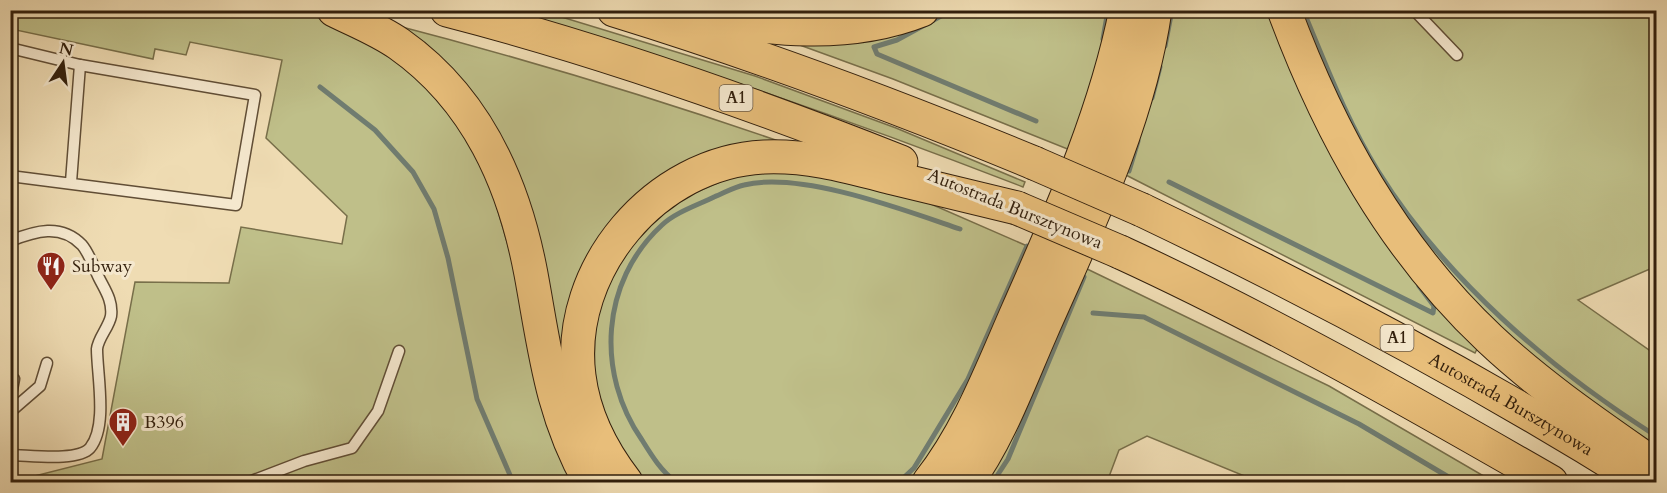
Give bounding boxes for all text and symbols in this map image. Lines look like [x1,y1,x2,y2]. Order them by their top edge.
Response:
north arrow [33,33,93,93]
text: N [57,37,75,62]
road number: A1 [720,85,752,111]
street label: Autostrada Bursztynowa [924,162,1106,256]
restaurant icon: Subway [35,250,67,292]
place label: Subway [72,254,133,279]
road number: A1 [1380,325,1414,351]
street label: Autostrada Bursztynowa [1424,347,1598,462]
building icon: B396 [107,406,139,448]
place label: B396 [144,410,184,435]

